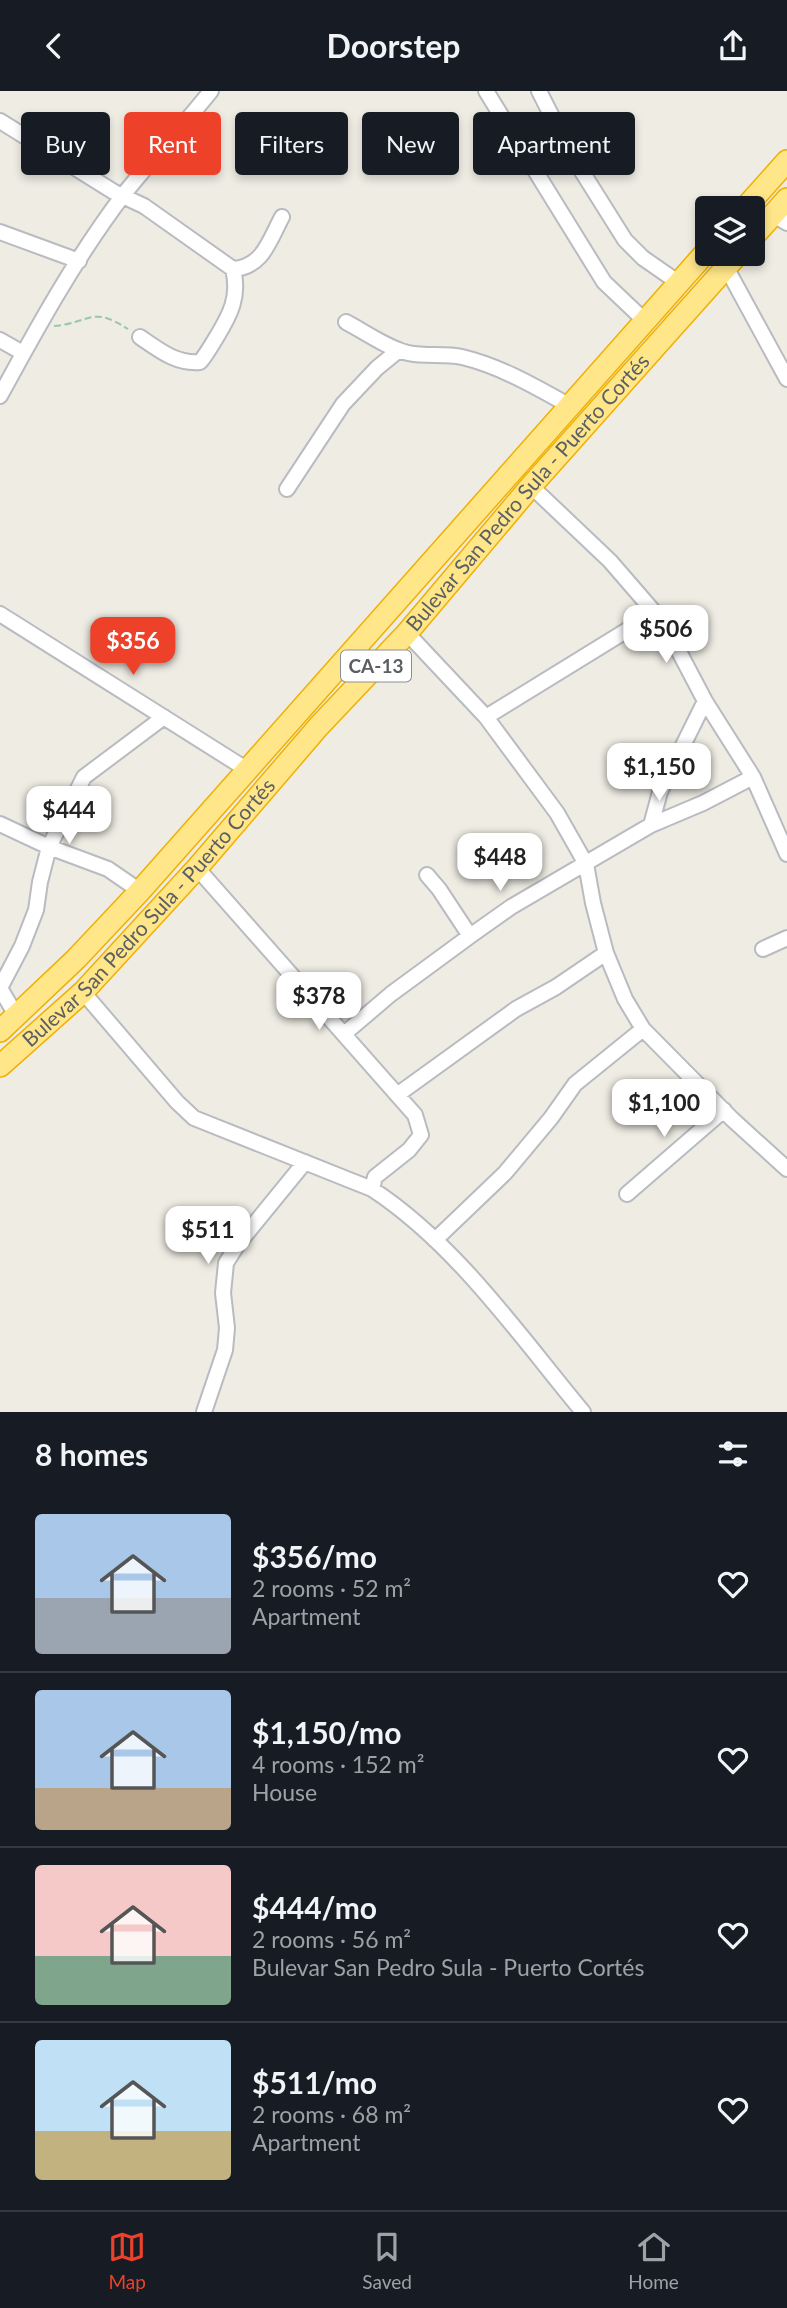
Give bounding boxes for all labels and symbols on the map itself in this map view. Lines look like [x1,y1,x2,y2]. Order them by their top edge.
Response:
street label: Bulevar San Pedro Sula - Puerto Cortés [400,348,654,636]
pin: $506 [625,605,707,665]
pin: $356 [92,617,174,677]
road number: CA-13 [341,651,411,681]
pin: $1,150 [602,743,716,803]
street label: Bulevar San Pedro Sula - Puerto Cortés [17,773,279,1051]
pin: $444 [28,787,110,846]
pin: $448 [459,833,541,893]
pin: $378 [278,972,360,1032]
pin: $1,100 [607,1079,721,1139]
pin: $511 [167,1207,249,1266]

